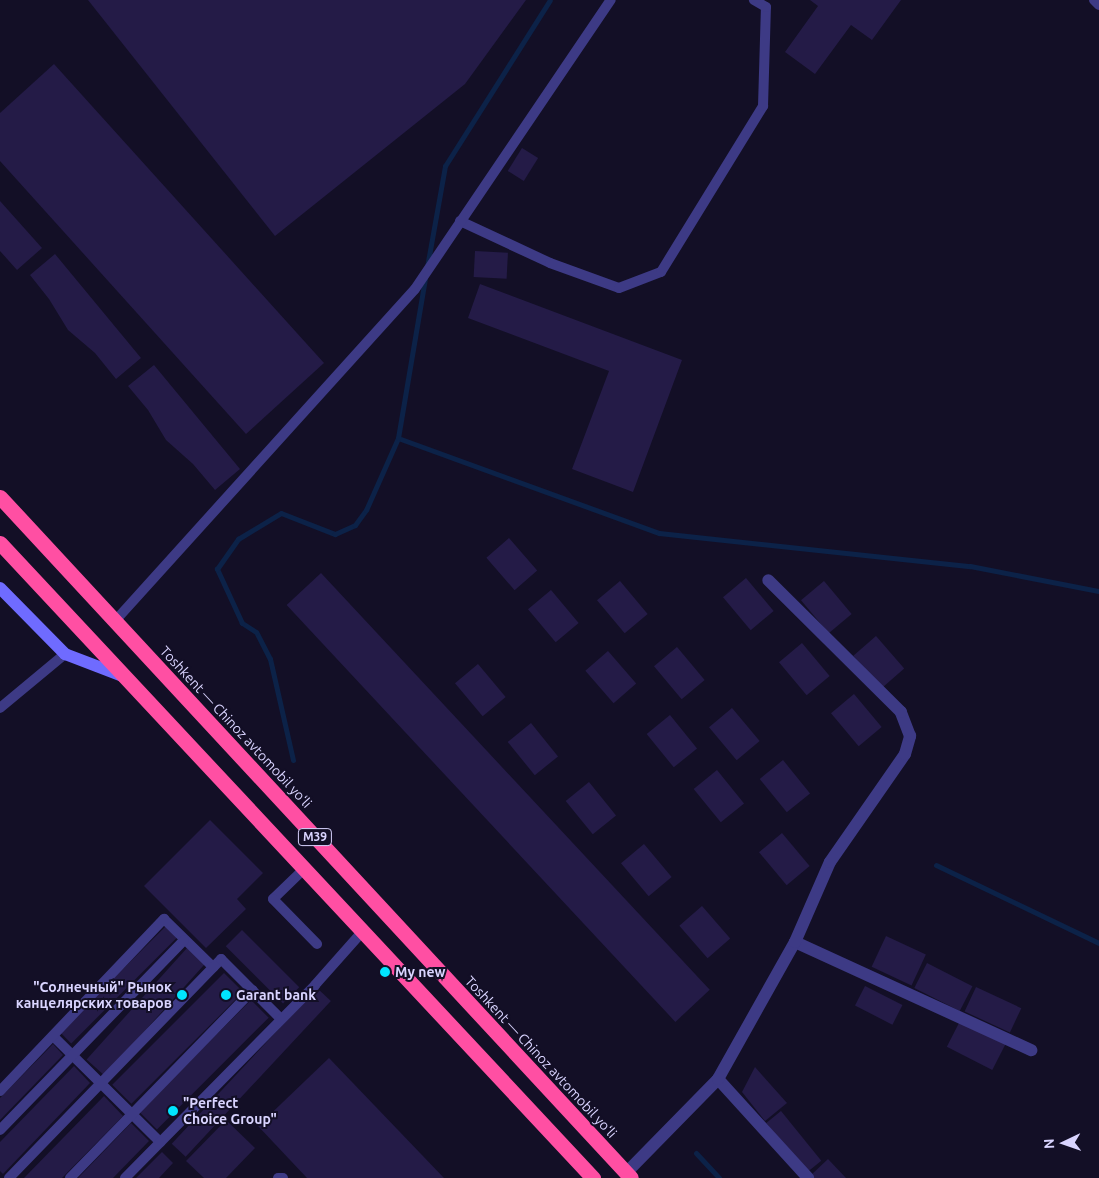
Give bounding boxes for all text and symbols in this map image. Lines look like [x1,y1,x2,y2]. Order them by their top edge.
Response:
street label: Toshkent — Chinoz avtomobil yoʻli [157,643,315,811]
road number: M39 [298,828,332,846]
place label: My new [395,964,445,980]
marker: My new [379,966,391,978]
street label: Toshkent — Chinoz avtomobil yoʻli [462,973,620,1141]
place label: "Солнечный" Рынок канцелярских товаров [16,979,172,1012]
place label: Garant bank [236,987,316,1003]
marker: "Солнечный" Рынок канцелярских товаров [176,989,188,1001]
marker: Garant bank [220,989,232,1001]
place label: "Perfect Choice Group" [183,1095,277,1128]
marker: "Perfect Choice Group" [167,1105,179,1117]
north arrow [1039,1118,1089,1168]
text: N [1041,1138,1057,1149]

